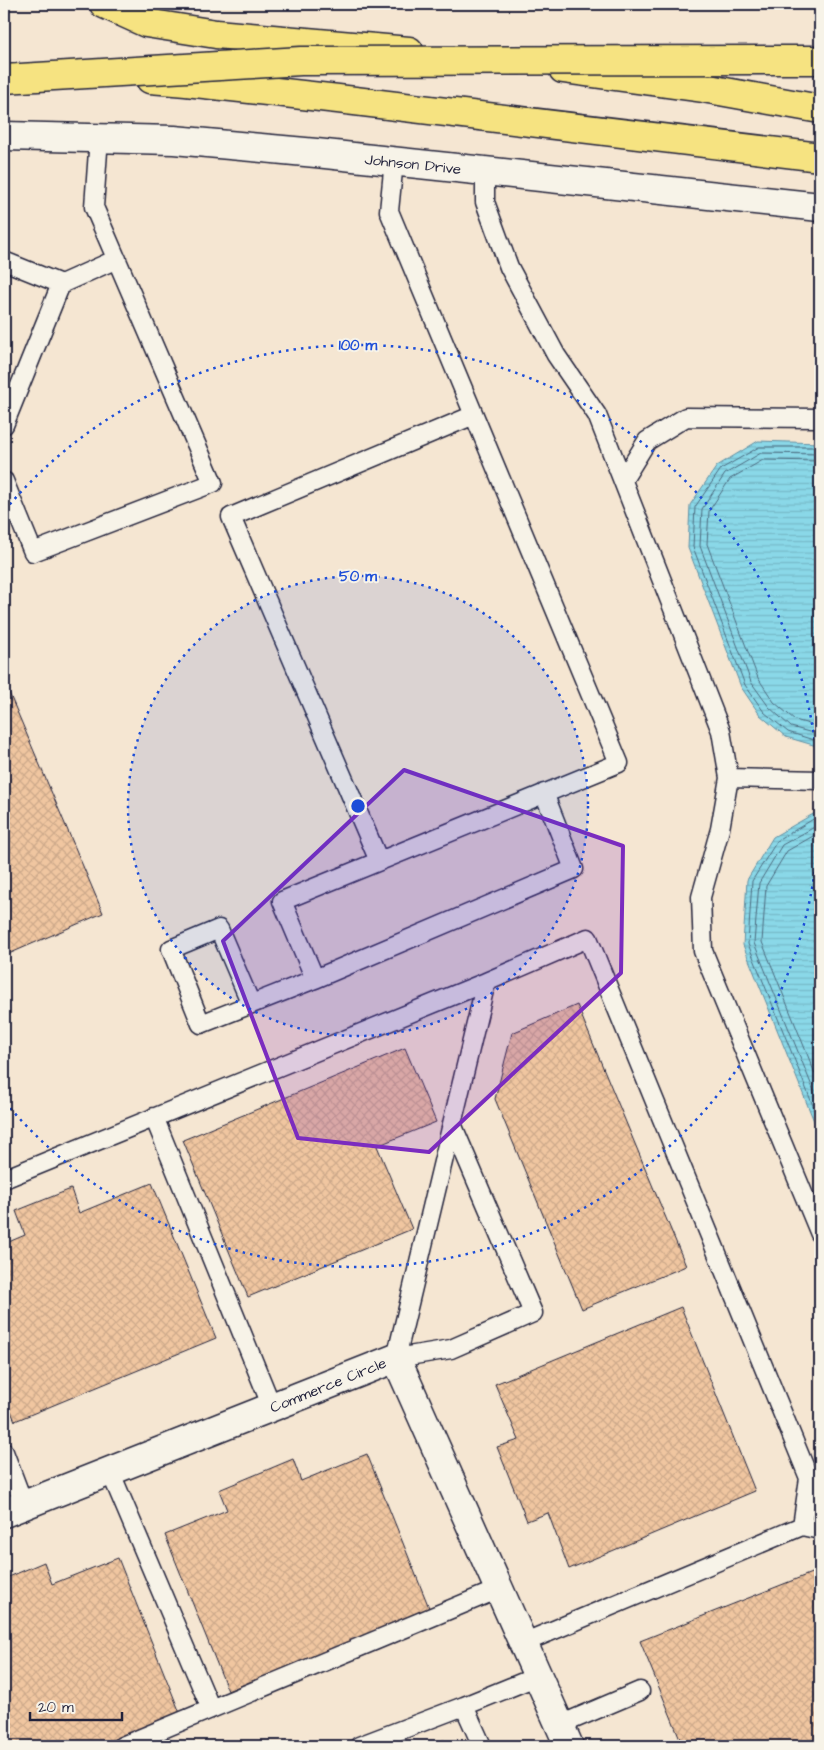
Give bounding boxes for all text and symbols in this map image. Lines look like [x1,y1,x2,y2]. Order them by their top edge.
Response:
street label: Johnson Drive [364,149,462,180]
text: 100 m [339,335,378,356]
text: 50 m [339,566,377,587]
centre of rings [349,797,367,815]
street label: Commerce Circle [267,1353,389,1418]
scale bar [30,1690,122,1722]
text: 20 m [38,1697,74,1718]

